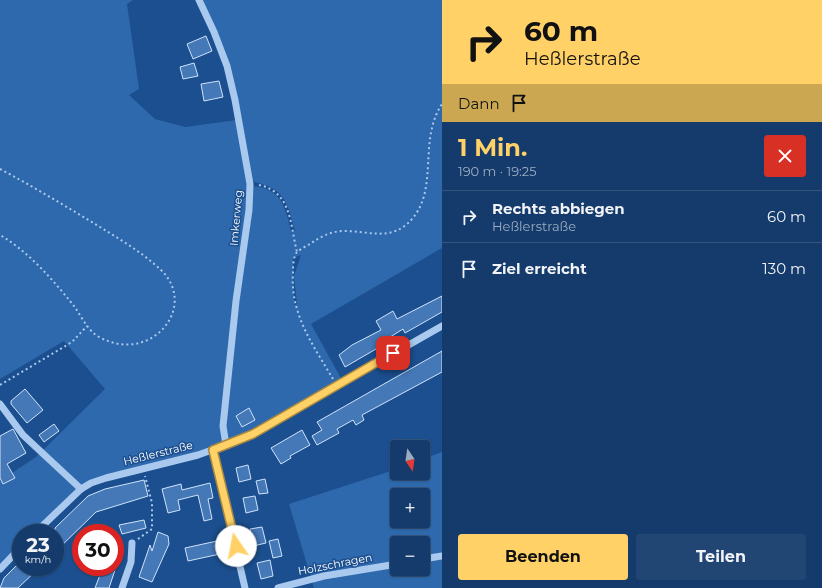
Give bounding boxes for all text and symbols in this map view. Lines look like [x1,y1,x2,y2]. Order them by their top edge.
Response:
text: 60 m [524,14,598,48]
icon: right [458,16,510,68]
text: Heßlerstraße [524,48,641,70]
icon: arrive [508,92,530,114]
text: Dann [458,94,500,113]
text: 1 Min. [458,133,527,162]
button: close [764,135,806,177]
text: 190 m · 19:25 [458,163,537,179]
street label: Imkerweg [227,189,245,247]
text: Rechts abbiegen [492,199,625,218]
icon: right [458,206,480,228]
text: 60 m [767,207,806,226]
text: Heßlerstraße [492,218,576,234]
icon: arrive [458,258,480,280]
text: Ziel erreicht [492,259,587,278]
text: 130 m [762,259,806,278]
pin [376,336,410,370]
icon: arrive [382,342,404,364]
street label: Heßlerstraße [122,438,195,468]
north arrow [390,440,430,480]
map controls [390,440,430,576]
button: + [390,488,430,528]
speed limit sign: 30 [72,524,124,576]
position arrow [215,525,257,567]
text: 23 [26,533,50,557]
button: Beenden [458,534,628,580]
button: Teilen [636,534,806,580]
button: − [390,536,430,576]
street label: Holzschragen [297,550,373,578]
text: km/h [25,553,51,566]

